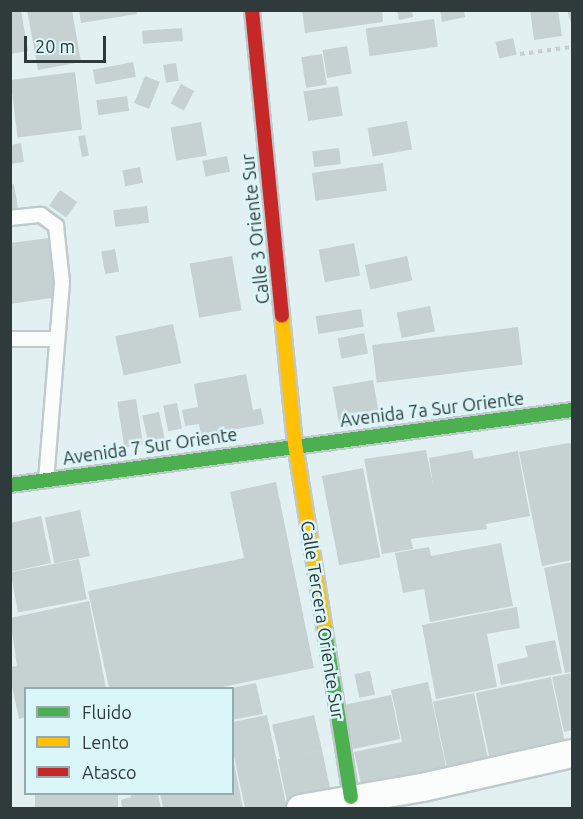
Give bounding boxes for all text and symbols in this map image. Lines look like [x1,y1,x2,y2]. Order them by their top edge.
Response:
scale bar [27,24,110,62]
text: 20 m [35,36,75,56]
street label: Calle 3 Oriente Sur [236,153,274,305]
street label: Avenida 7a Sur Oriente [339,387,525,431]
street label: Avenida 7 Sur Oriente [61,423,239,469]
street label: Calle Tercera Oriente Sur [297,519,349,721]
legend [24,687,234,795]
text: Fluido [82,702,132,722]
text: Lento [82,732,129,752]
text: Atasco [82,762,137,782]

